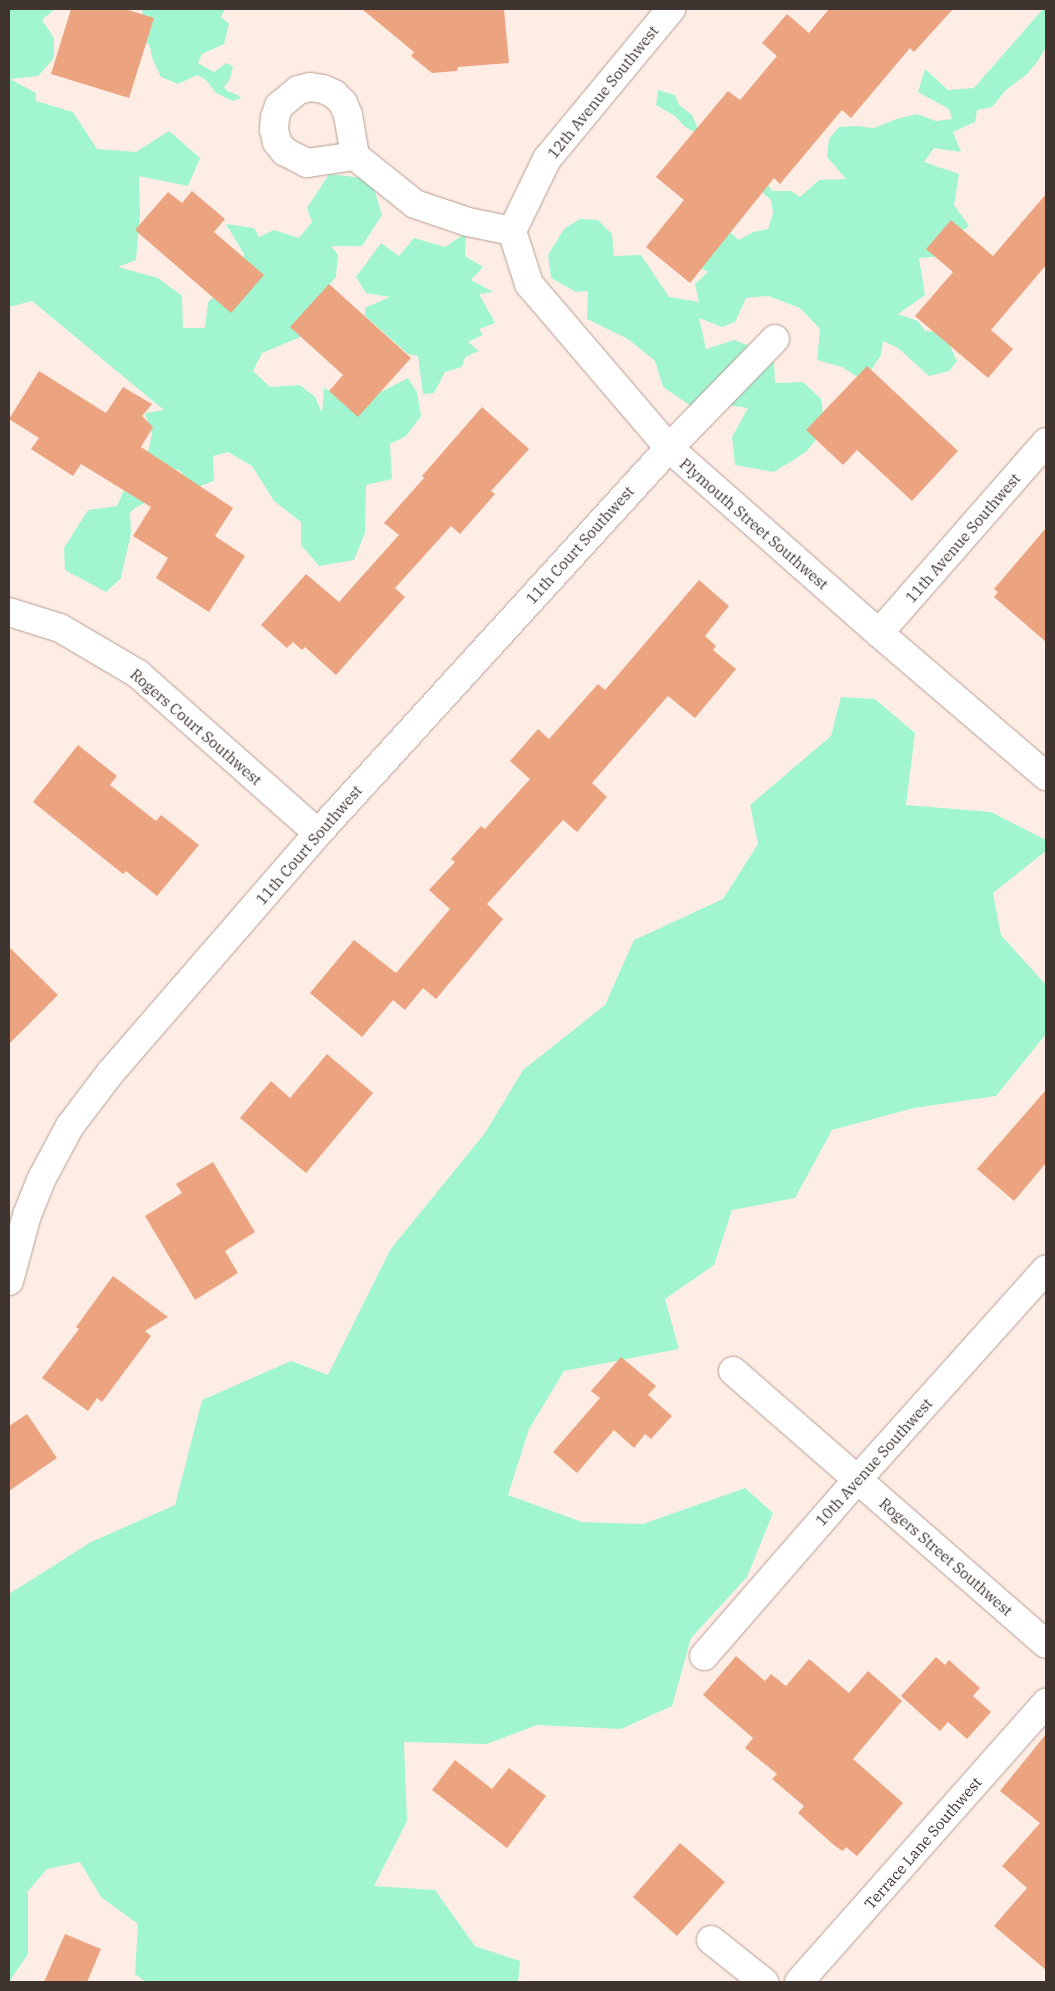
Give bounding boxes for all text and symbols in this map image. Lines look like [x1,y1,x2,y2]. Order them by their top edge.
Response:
street label: 12th Avenue Southwest [544,22,662,162]
street label: Plymouth Street Southwest [676,455,832,593]
street label: 11th Avenue Southwest [902,470,1024,606]
street label: 11th Court Southwest [522,482,638,608]
street label: Rogers Court Southwest [127,665,265,789]
street label: 11th Court Southwest [252,782,366,908]
street label: 10th Avenue Southwest [812,1394,936,1530]
street label: Rogers Street Southwest [876,1494,1016,1620]
street label: Terrace Lane Southwest [861,1773,985,1913]

